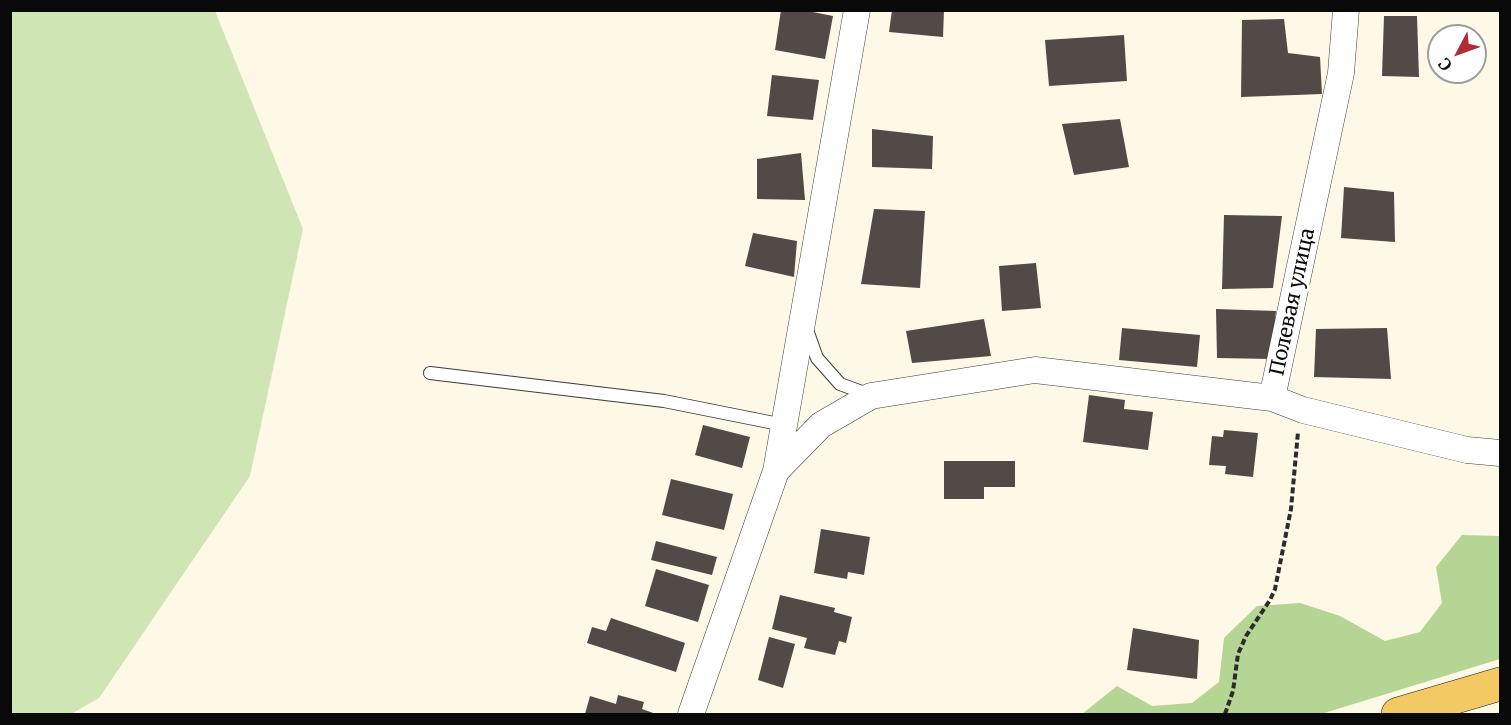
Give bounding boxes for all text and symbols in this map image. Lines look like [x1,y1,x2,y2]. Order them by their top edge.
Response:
north arrow [1427,24,1487,84]
text: С [1434,54,1456,75]
street label: Полевая улица [1266,226,1320,378]

